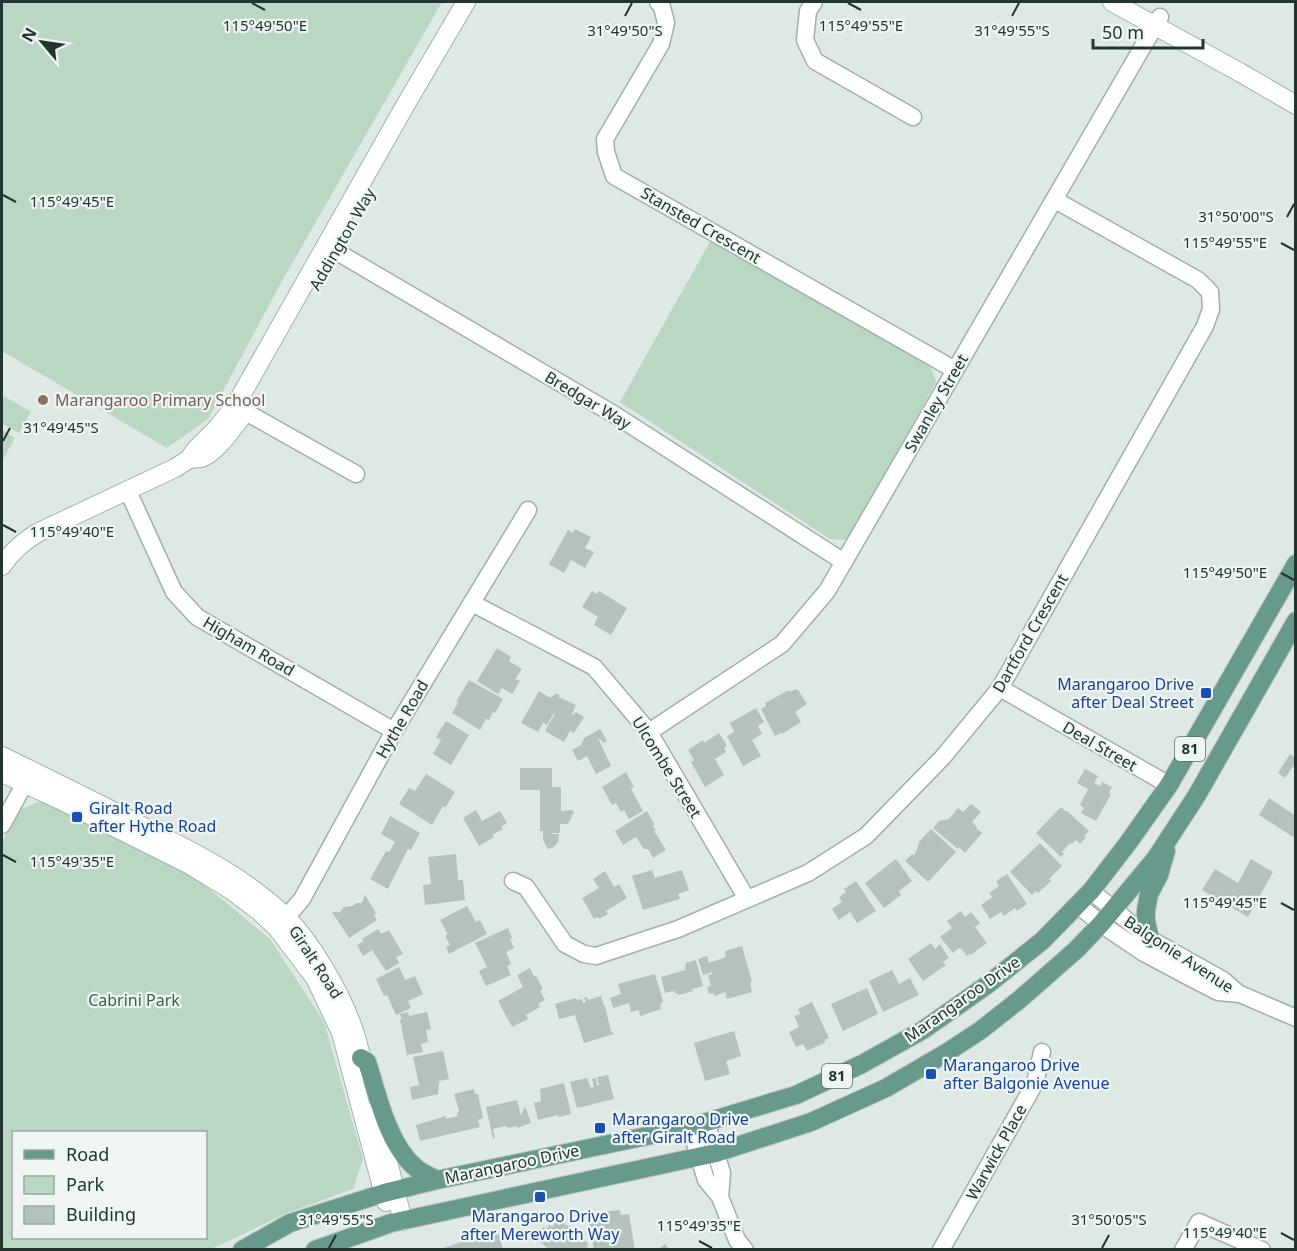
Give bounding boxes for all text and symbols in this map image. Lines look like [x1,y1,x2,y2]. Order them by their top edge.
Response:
north arrow [12,12,72,72]
scale bar [1093,12,1202,50]
text: 115°49'50"E [223,15,307,35]
text: 115°49'55"E [819,15,903,35]
text: 31°49'50"S [587,20,663,40]
text: 31°49'55"S [974,20,1050,40]
text: 50 m [1102,20,1144,44]
text: N [16,24,42,46]
street label: Stansted Crescent [637,182,765,268]
street label: Addington Way [304,183,381,294]
text: 115°49'45"E [30,191,114,211]
text: 31°50'00"S [1198,206,1274,226]
text: 115°49'55"E [1183,232,1267,252]
street label: Swanley Street [899,350,973,456]
street label: Bredgar Way [541,366,636,435]
place label: Marangaroo Primary School [55,389,265,411]
marker: Marangaroo Primary School [36,393,50,407]
text: 31°49'45"S [23,417,99,437]
text: 115°49'40"E [30,521,114,541]
text: 115°49'50"E [1183,562,1267,582]
street label: Dartford Crescent [987,569,1073,697]
street label: Higham Road [199,611,299,681]
place label: Marangaroo Drive after Deal Street [1057,673,1194,713]
street label: Hythe Road [371,676,433,762]
marker: Marangaroo Drive after Deal Street [1199,686,1213,700]
street label: Ulcombe Street [627,712,707,822]
street label: Deal Street [1059,716,1141,776]
road number: 81 [1175,737,1205,761]
place label: Giralt Road after Hythe Road [89,797,216,837]
marker: Giralt Road after Hythe Road [70,810,84,824]
text: 115°49'35"E [30,851,114,871]
text: 115°49'45"E [1183,892,1267,912]
street label: Balgonie Avenue [1120,910,1238,998]
street label: Giralt Road [284,921,348,1003]
street label: Marangaroo Drive [900,951,1024,1047]
park label: Cabrini Park [88,989,180,1011]
place label: Marangaroo Drive after Balgonie Avenue [943,1054,1109,1094]
road number: 81 [822,1064,852,1088]
marker: Marangaroo Drive after Balgonie Avenue [924,1067,938,1081]
street label: Warwick Place [961,1100,1031,1204]
place label: Marangaroo Drive after Giralt Road [612,1108,749,1148]
marker: Marangaroo Drive after Giralt Road [593,1121,607,1135]
legend [12,1131,207,1239]
street label: Marangaroo Drive [443,1139,581,1189]
text: Road [66,1142,109,1166]
text: Park [66,1172,104,1196]
marker: Marangaroo Drive after Mereworth Way [533,1190,547,1204]
text: Building [66,1202,136,1226]
place label: Marangaroo Drive after Mereworth Way [461,1205,620,1245]
text: 31°49'55"S [298,1209,374,1229]
text: 31°50'05"S [1071,1209,1147,1229]
text: 115°49'35"E [657,1215,741,1235]
text: 115°49'40"E [1183,1222,1267,1242]

